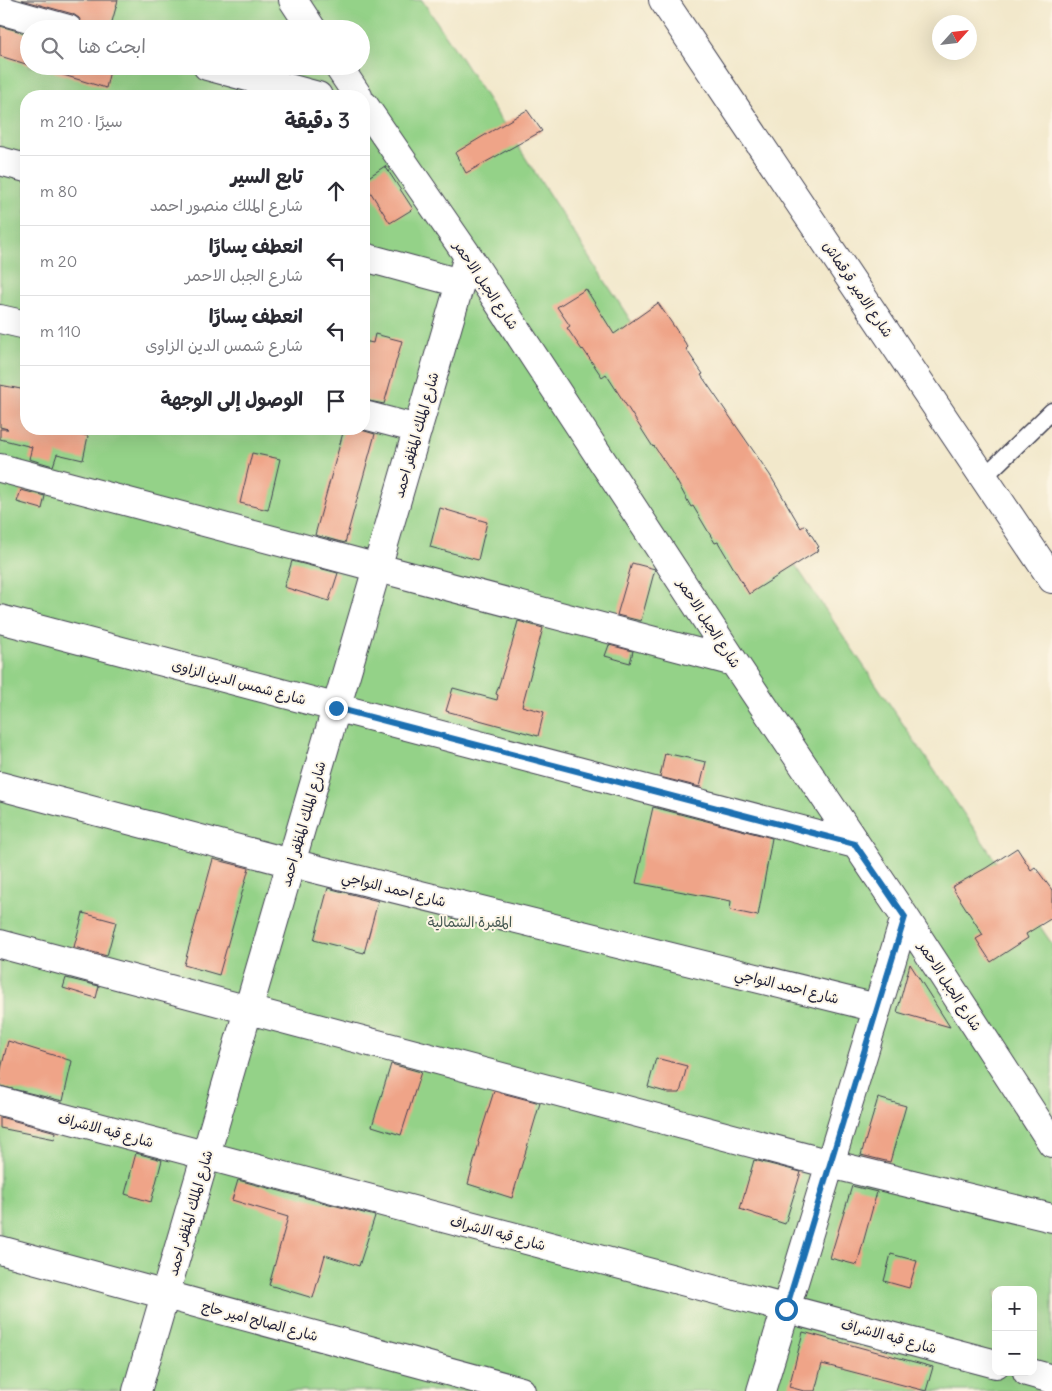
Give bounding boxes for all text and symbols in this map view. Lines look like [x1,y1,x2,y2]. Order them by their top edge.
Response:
north arrow [932,15,977,60]
search box [20,20,370,75]
icon: search [38,34,66,62]
text: ابحث هنا [78,34,146,58]
text: 3 دقيقة [285,107,350,134]
text: سيرًا · 210 m [40,111,123,131]
text: تابع السير [231,164,303,188]
icon: ahead [322,177,350,205]
text: 80 m [40,181,78,201]
text: شارع الملك منصور احمد [150,195,303,215]
text: انعطف يسارًا [209,234,303,258]
street label: شارع الجبل الاحمر [448,236,522,333]
street label: شارع الامير قرقماش [818,237,897,341]
icon: left [322,247,350,275]
text: 20 m [40,251,77,271]
text: شارع الجبل الاحمر [185,265,303,285]
text: انعطف يسارًا [209,304,303,328]
icon: left [322,317,350,345]
text: 110 m [40,321,81,341]
text: شارع شمس الدين الزاوى [145,335,303,355]
street label: شارع الملك المظفر احمد [389,370,444,500]
text: الوصول إلى الوجهة [160,387,303,411]
icon: arrive [322,387,350,415]
street label: شارع الجبل الاحمر [672,574,745,672]
street label: شارع شمس الدين الزاوى [170,655,308,710]
route end [325,697,348,720]
street label: شارع الملك المظفر احمد [276,759,331,889]
street label: شارع احمد النواجي [339,867,448,915]
park label: المقبرة الشمالية [428,913,512,931]
street label: شارع الجبل الاحمر [913,937,986,1035]
street label: شارع احمد النواجي [732,964,841,1012]
street label: شارع قبه الاشراف [56,1109,156,1152]
street label: شارع الملك المظفر احمد [163,1148,218,1278]
street label: شارع قبه الاشراف [448,1212,548,1255]
map controls [992,1286,1037,1376]
button: + [992,1286,1037,1331]
street label: شارع الصالح امير حاج [200,1297,320,1346]
route start [775,1298,798,1321]
street label: شارع قبه الاشراف [839,1315,939,1358]
button: − [992,1331,1037,1376]

